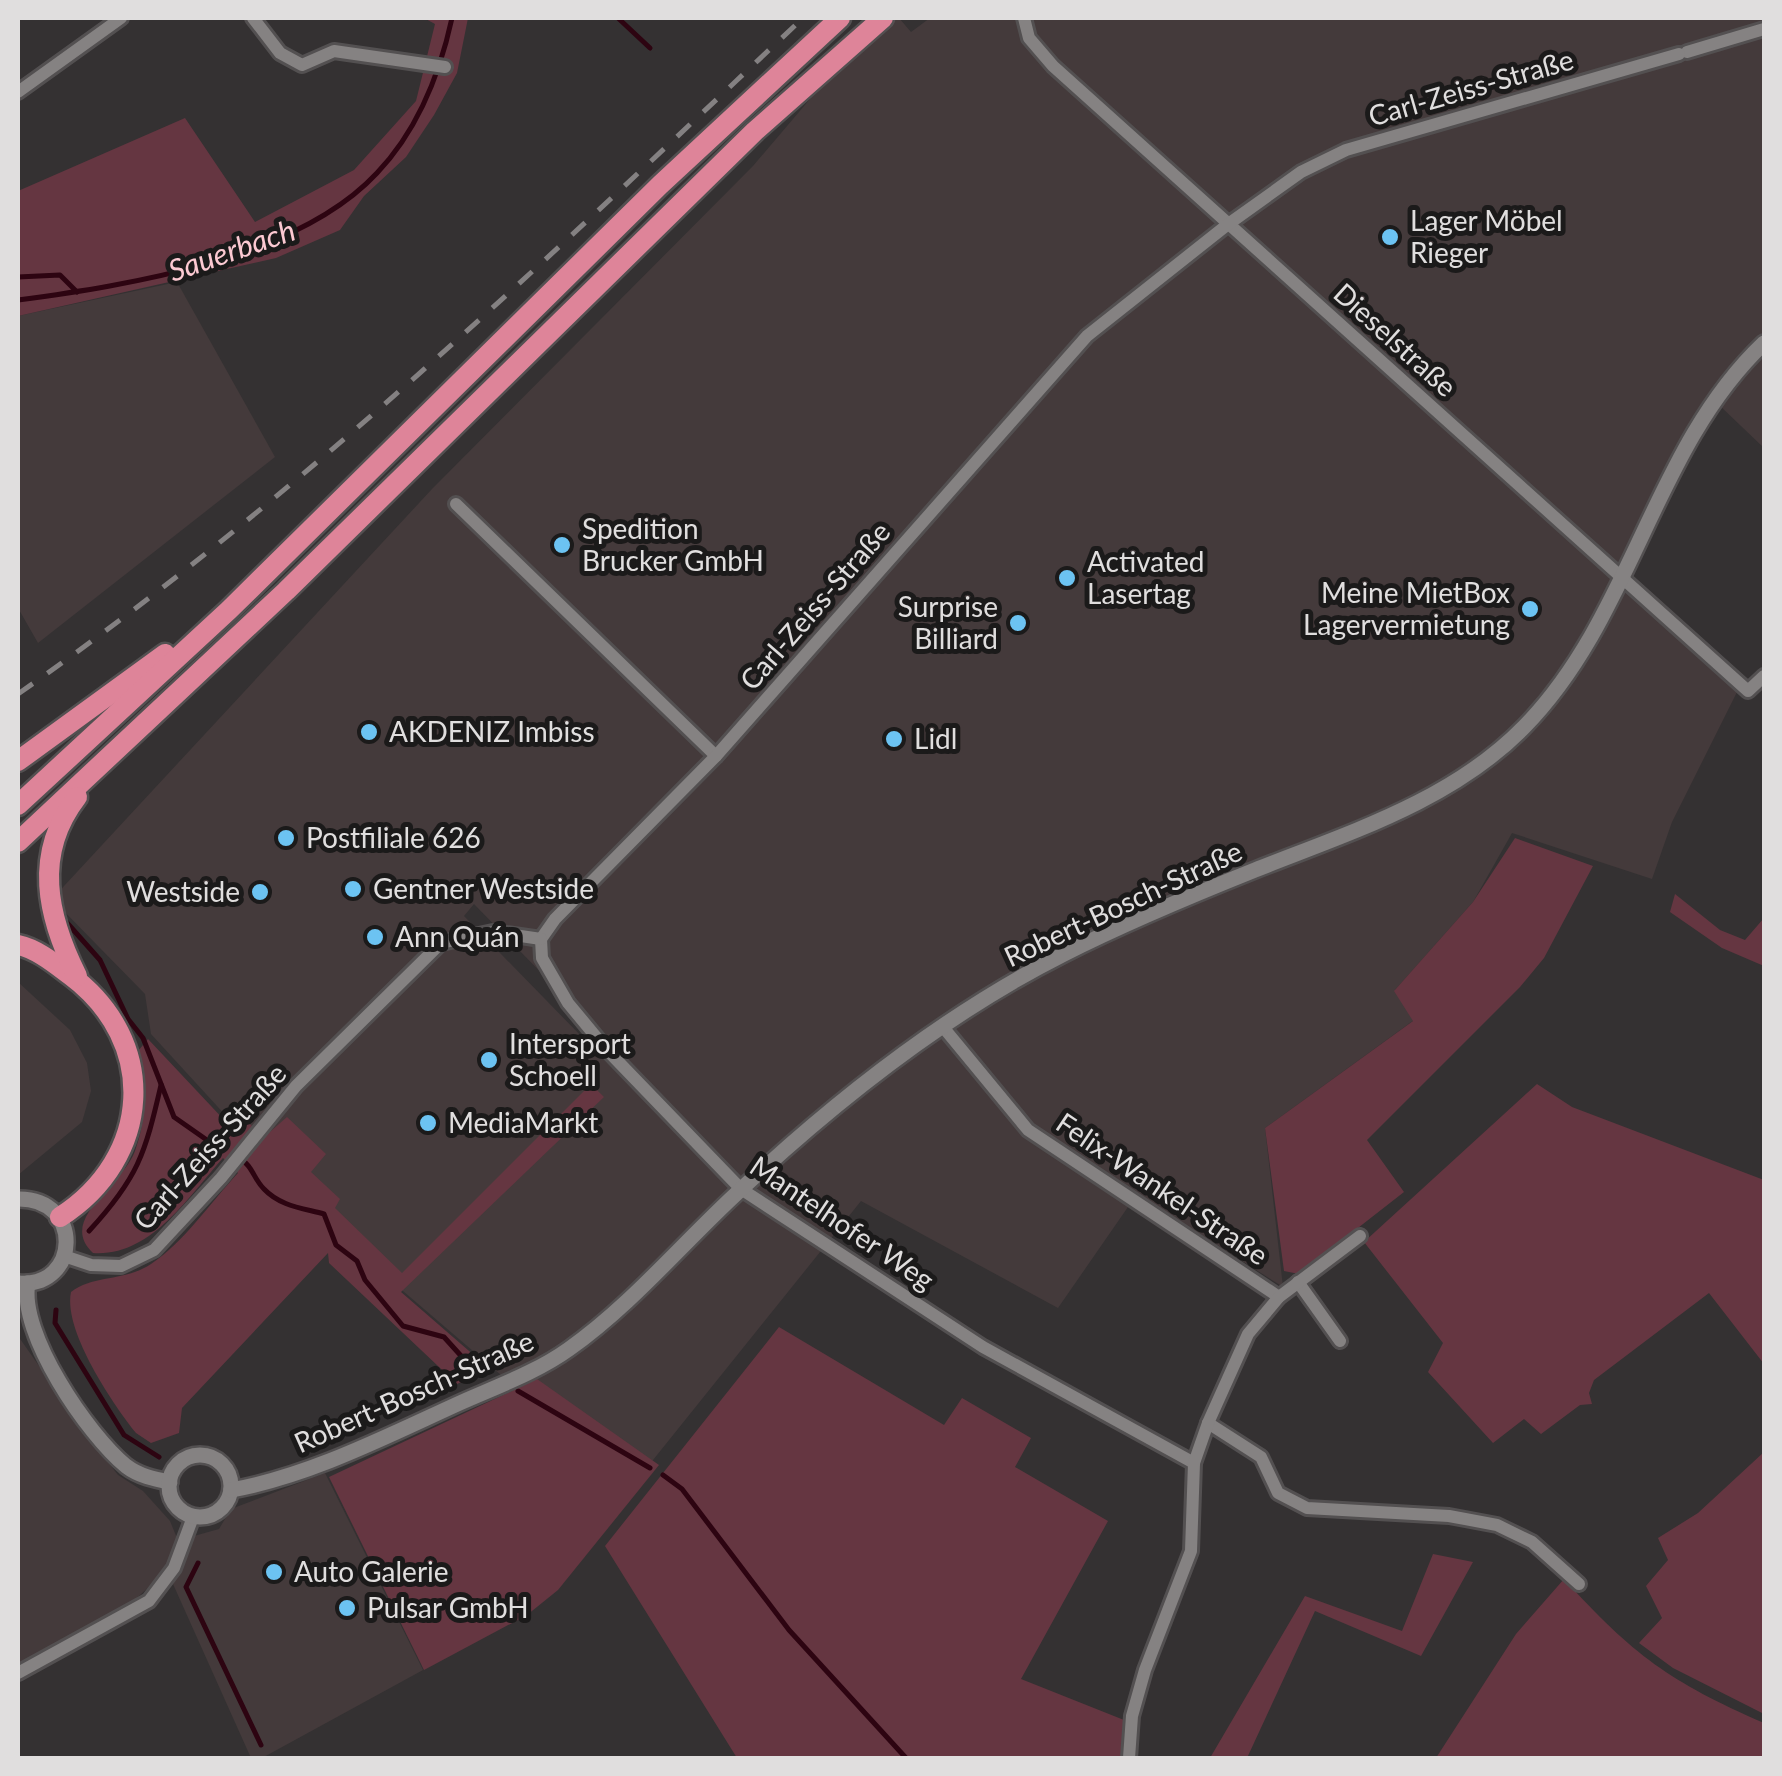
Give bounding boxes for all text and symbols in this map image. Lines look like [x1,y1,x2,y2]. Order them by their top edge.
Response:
street label: Carl-Zeiss-Straße [1364,42,1577,133]
place label: Lager Möbel Rieger [1410,203,1563,269]
water label: Sauerbach [163,211,299,288]
marker: Lager Möbel Rieger [1379,226,1401,248]
street label: Dieselstraße [1327,275,1464,403]
place label: Spedition Brucker GmbH [582,511,764,577]
street label: Carl-Zeiss-Straße [732,514,896,696]
marker: Spedition Brucker GmbH [551,534,573,556]
place label: Activated Lasertag [1087,544,1205,610]
marker: Activated Lasertag [1056,567,1078,589]
place label: Meine MietBox Lagervermietung [1303,575,1510,641]
place label: Surprise Billiard [898,589,998,655]
marker: Meine MietBox Lagervermietung [1519,598,1541,620]
marker: Surprise Billiard [1007,612,1029,634]
place label: AKDENIZ Imbiss [389,714,595,748]
marker: AKDENIZ Imbiss [358,721,380,743]
place label: Lidl [914,721,957,755]
marker: Lidl [883,728,905,750]
place label: Postfiliale 626 [306,820,481,854]
marker: Postfiliale 626 [275,827,297,849]
street label: Robert-Bosch-Straße [998,833,1247,973]
place label: Gentner Westside [373,871,594,905]
place label: Westside [126,874,240,908]
marker: Gentner Westside [342,878,364,900]
marker: Westside [249,881,271,903]
place label: Ann Quán [395,919,520,953]
marker: Ann Quán [364,926,386,948]
place label: Intersport Schoell [509,1026,631,1092]
marker: Intersport Schoell [478,1049,500,1071]
street label: Carl-Zeiss-Straße [126,1056,293,1236]
place label: MediaMarkt [448,1105,598,1139]
street label: Felix-Wankel-Straße [1050,1105,1275,1272]
marker: MediaMarkt [417,1112,439,1134]
street label: Mantelhofer Weg [744,1148,941,1296]
street label: Robert-Bosch-Straße [289,1323,539,1459]
place label: Auto Galerie [294,1554,449,1588]
marker: Auto Galerie [263,1561,285,1583]
place label: Pulsar GmbH [367,1590,529,1624]
marker: Pulsar GmbH [336,1597,358,1619]

